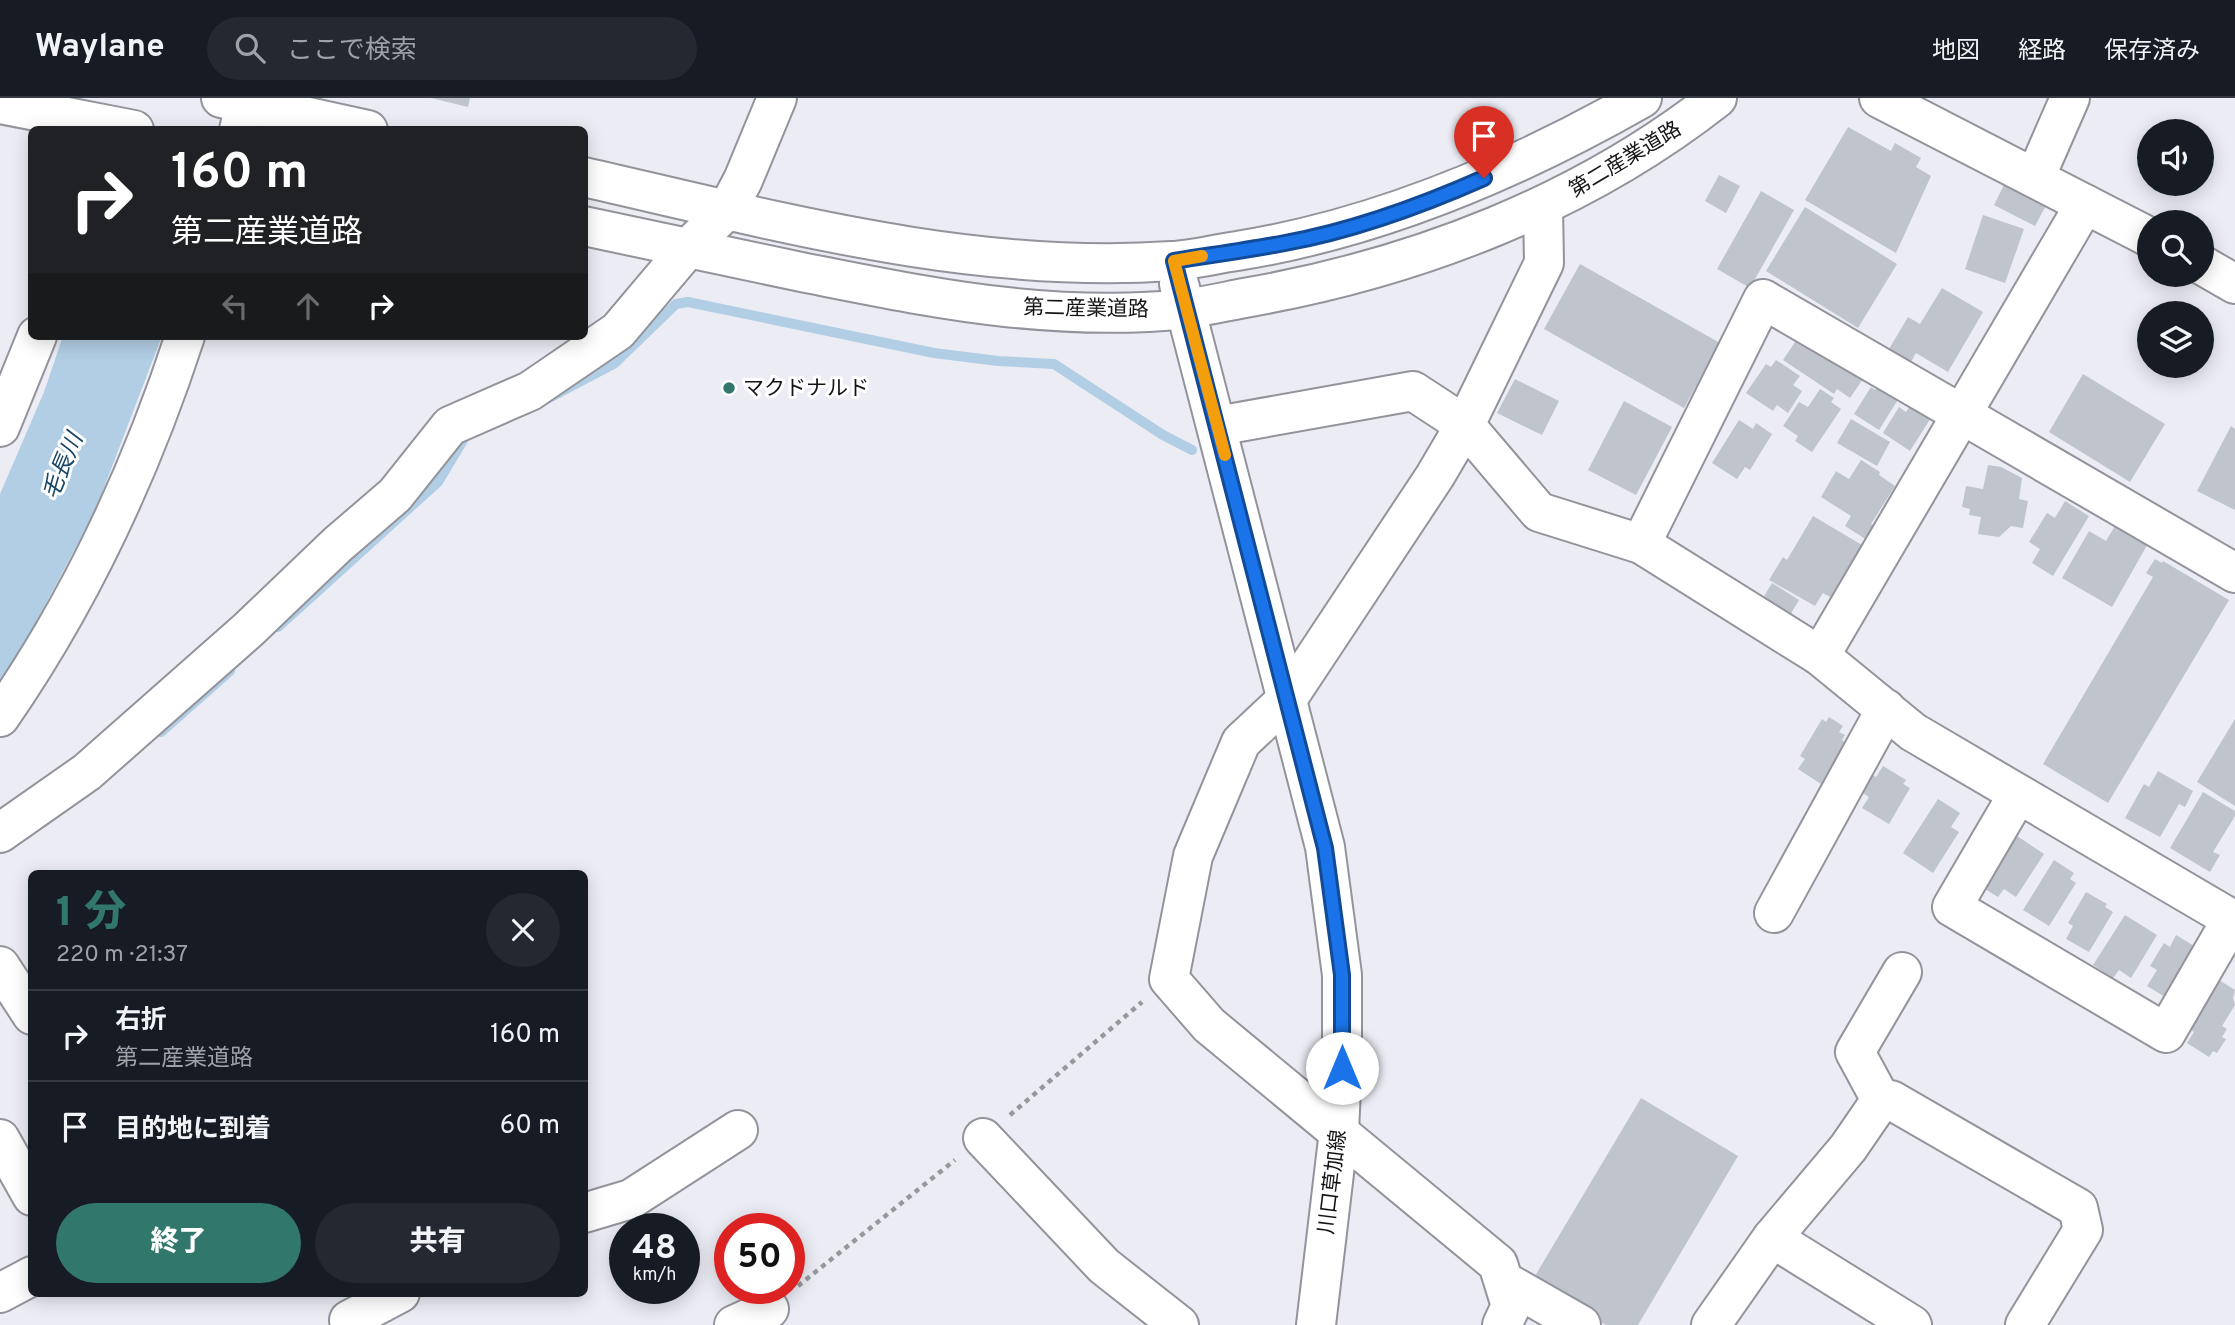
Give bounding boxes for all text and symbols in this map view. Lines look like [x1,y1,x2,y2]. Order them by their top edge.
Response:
search box [207,17,697,80]
text: Waylane [35,27,165,69]
icon: search [231,29,269,67]
text: ここで検索 [287,35,417,68]
text: 地図 [1932,37,1980,67]
text: 経路 [2018,37,2066,67]
text: 保存済み [2104,37,2200,67]
pin [1454,106,1514,178]
street label: 第二産業道路 [1565,116,1687,204]
icon: arrive [1465,117,1503,155]
map controls [2137,119,2214,378]
button: sound [2137,119,2214,196]
text: 160 m [171,144,308,206]
icon: right [56,154,147,245]
button: search [2137,210,2214,287]
text: 第二産業道路 [171,214,363,254]
icon: left [216,287,254,325]
icon: ahead [289,287,327,325]
icon: right [362,287,400,325]
street label: 第二産業道路 [1023,295,1149,324]
button: layers [2137,301,2214,378]
place label: マクドナルド [743,376,869,403]
marker: マクドナルド [721,380,737,396]
water label: 毛長川 [37,427,92,504]
text: 1 分 [56,888,126,941]
button: close [486,893,560,967]
text: 220 m · 21:37 [56,941,188,970]
text: 右折 [115,1005,167,1038]
icon: right [56,1017,94,1055]
text: 160 m [490,1019,560,1052]
position arrow [1305,1031,1379,1105]
text: 第二産業道路 [115,1045,253,1074]
icon: arrive [56,1108,94,1146]
text: 60 m [500,1110,560,1143]
text: 目的地に到着 [115,1114,271,1147]
street label: 川口草加線 [1314,1128,1353,1236]
button: 終了 [56,1203,301,1283]
button: 共有 [315,1203,560,1283]
speed limit sign: 50 [714,1213,805,1304]
text: 48 [632,1227,677,1271]
text: km/h [633,1264,676,1287]

